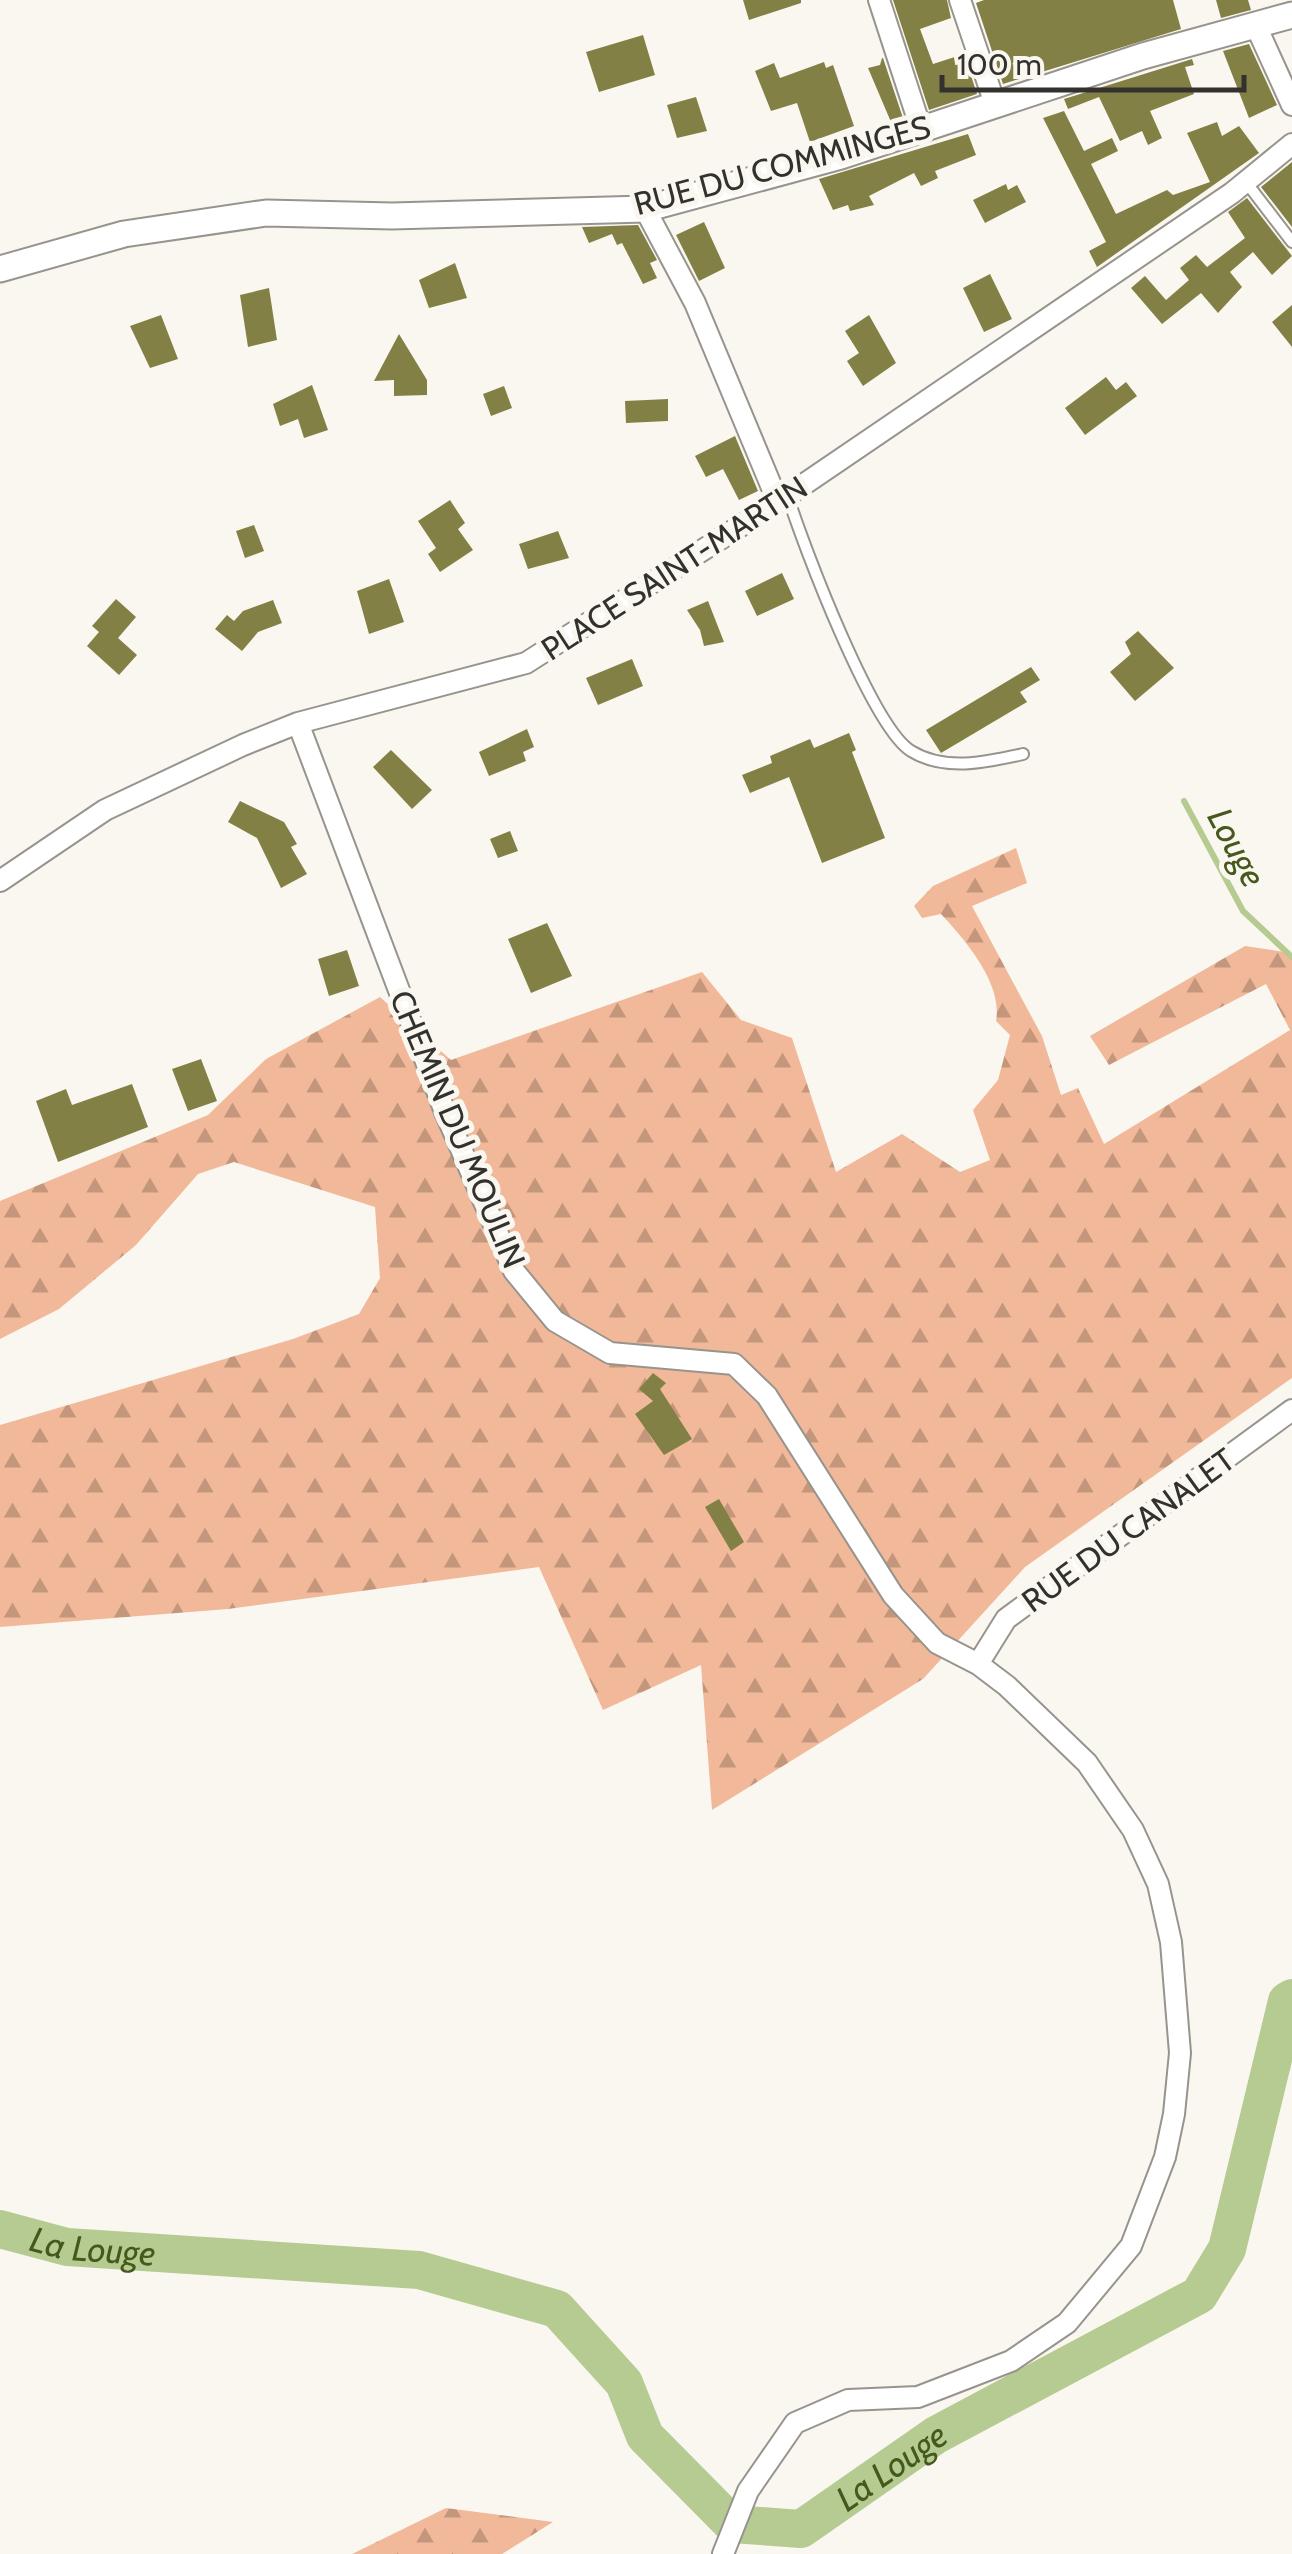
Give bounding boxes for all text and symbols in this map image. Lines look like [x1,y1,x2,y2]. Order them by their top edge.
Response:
scale bar [942,30,1244,92]
text: 100 m [957,46,1042,83]
street label: RUE DU COMMINGES [630,107,934,223]
street label: PLACE SAINT-MARTIN [534,467,814,669]
water label: Louge [1198,800,1276,894]
street label: CHEMIN DU MOULIN [382,984,534,1274]
street label: RUE DU CANALET [1014,1440,1242,1620]
water label: La Louge [26,2217,157,2274]
water label: La Louge [827,2413,955,2520]

